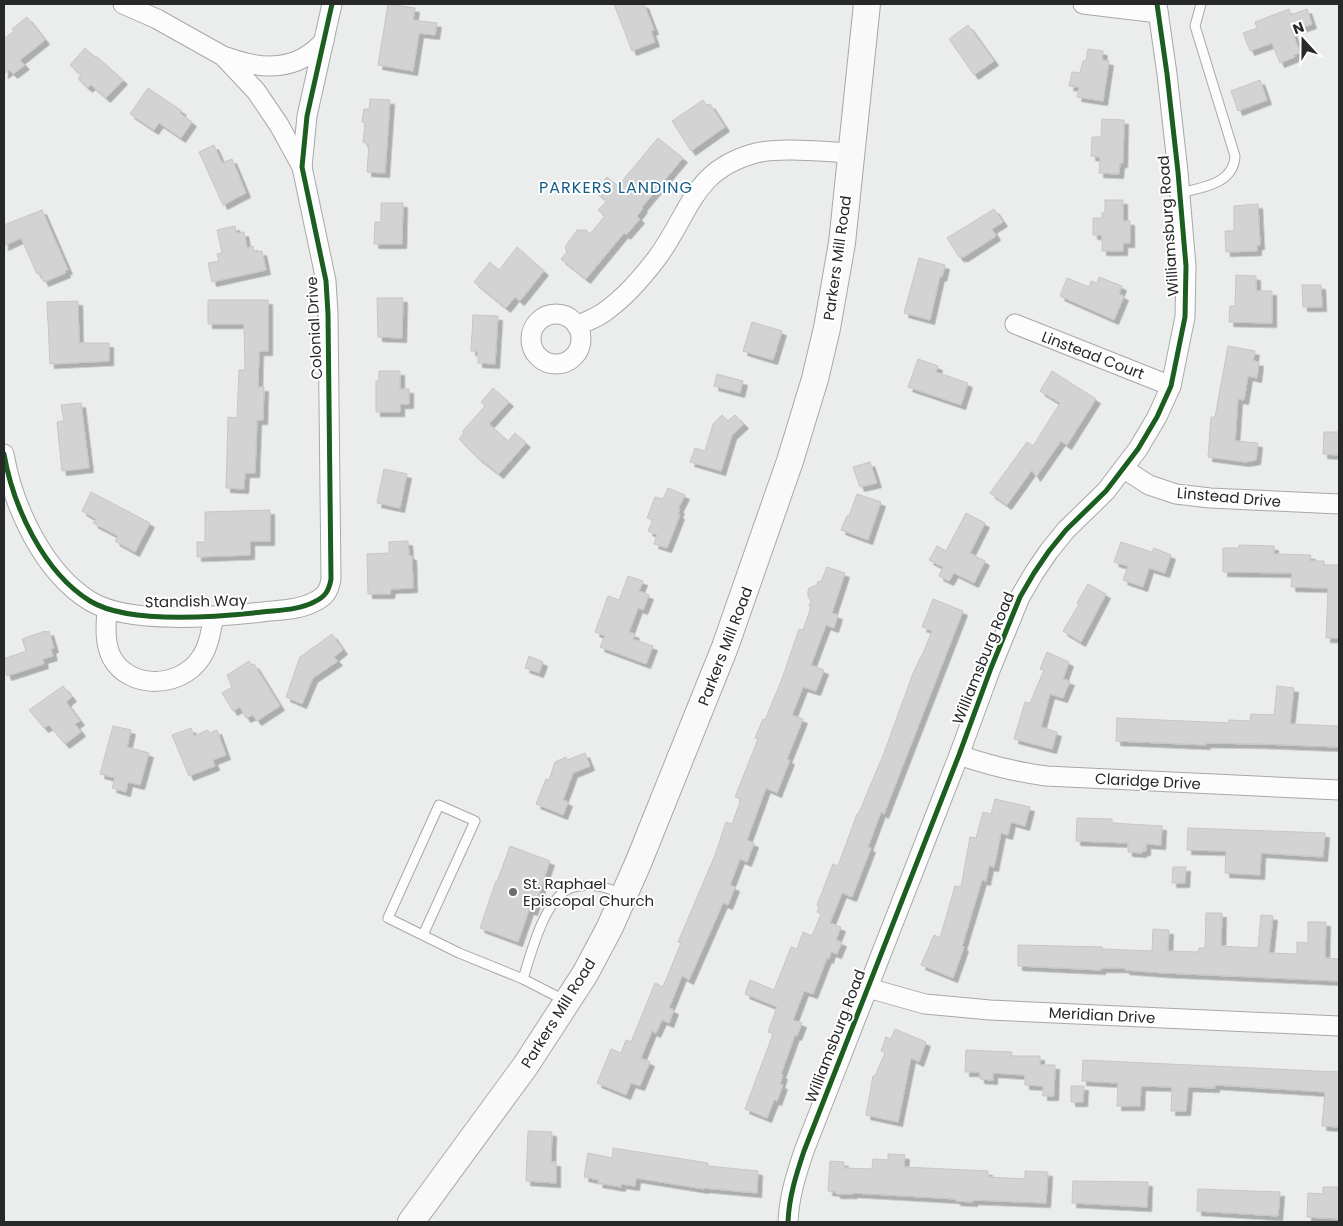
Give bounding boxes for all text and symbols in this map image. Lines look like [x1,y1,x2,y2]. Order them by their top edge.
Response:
north arrow [1278,15,1328,65]
text: N [1290,17,1307,39]
street label: Williamsburg Road [1153,155,1183,297]
district label: PARKERS LANDING [539,176,693,199]
street label: Parkers Mill Road [818,194,856,322]
street label: Colonial Drive [301,276,327,380]
street label: Linstead Court [1039,326,1147,384]
street label: Linstead Drive [1176,482,1282,512]
street label: Parkers Mill Road [693,583,757,709]
street label: Williamsburg Road [947,589,1019,727]
street label: Standish Way [145,590,248,612]
street label: Claridge Drive [1095,768,1201,794]
place label: St. Raphael Episcopal Church [523,873,654,911]
marker: St. Raphael Episcopal Church [507,886,519,898]
street label: Parkers Mill Road [516,954,600,1072]
street label: Williamsburg Road [800,966,870,1106]
street label: Meridian Drive [1048,1002,1156,1028]

